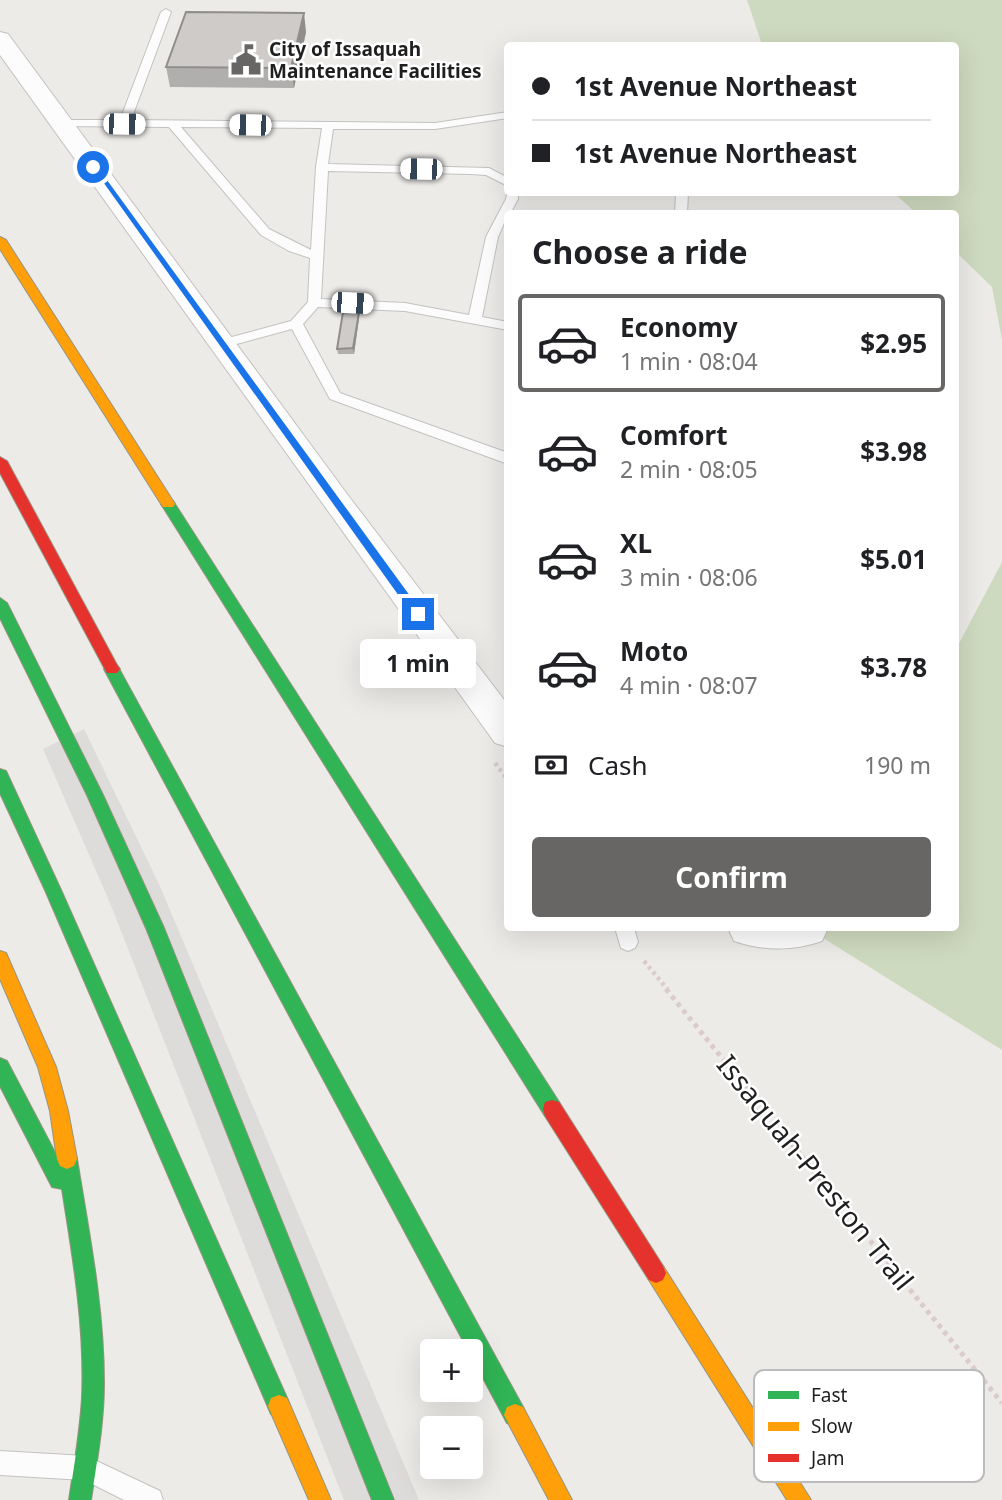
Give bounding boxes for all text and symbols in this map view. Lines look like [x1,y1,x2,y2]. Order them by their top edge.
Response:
place label: City of Issaquah Maintenance Facilities [269,36,482,84]
public building icon: City of Issaquah Maintenance Facilities [229,43,263,77]
text: 1st Avenue Northeast [574,68,857,104]
car [103,113,146,135]
car [229,114,272,136]
text: 1st Avenue Northeast [574,135,857,171]
route start [77,151,109,183]
car [400,158,443,180]
text: Choose a ride [532,230,748,273]
car [331,291,374,315]
text: Economy [620,309,738,345]
icon: car [536,312,599,375]
text: $2.95 [860,325,927,361]
text: 1 min · 08:04 [620,345,758,377]
text: Comfort [620,417,728,453]
icon: car [536,420,599,483]
text: $3.98 [860,433,927,469]
text: 2 min · 08:05 [620,453,758,485]
text: XL [620,525,652,561]
icon: car [536,528,599,591]
text: $5.01 [860,541,927,577]
text: 3 min · 08:06 [620,561,758,593]
route end [402,598,434,630]
text: Moto [620,633,688,669]
icon: car [536,636,599,699]
callout: 1 min [360,638,476,688]
text: 1 min [386,647,450,679]
text: $3.78 [860,649,927,685]
text: 4 min · 08:07 [620,669,758,701]
icon: cash [532,746,570,784]
text: Cash [588,747,648,783]
text: 190 m [864,749,931,781]
button: Confirm [532,837,931,917]
street label: Issaquah-Preston Trail [709,1046,923,1298]
map controls [420,1339,483,1479]
button: + [420,1339,483,1402]
legend [754,1370,984,1482]
text: Fast [811,1382,848,1408]
text: Slow [811,1413,852,1439]
button: − [420,1416,483,1479]
text: Jam [809,1445,845,1471]

